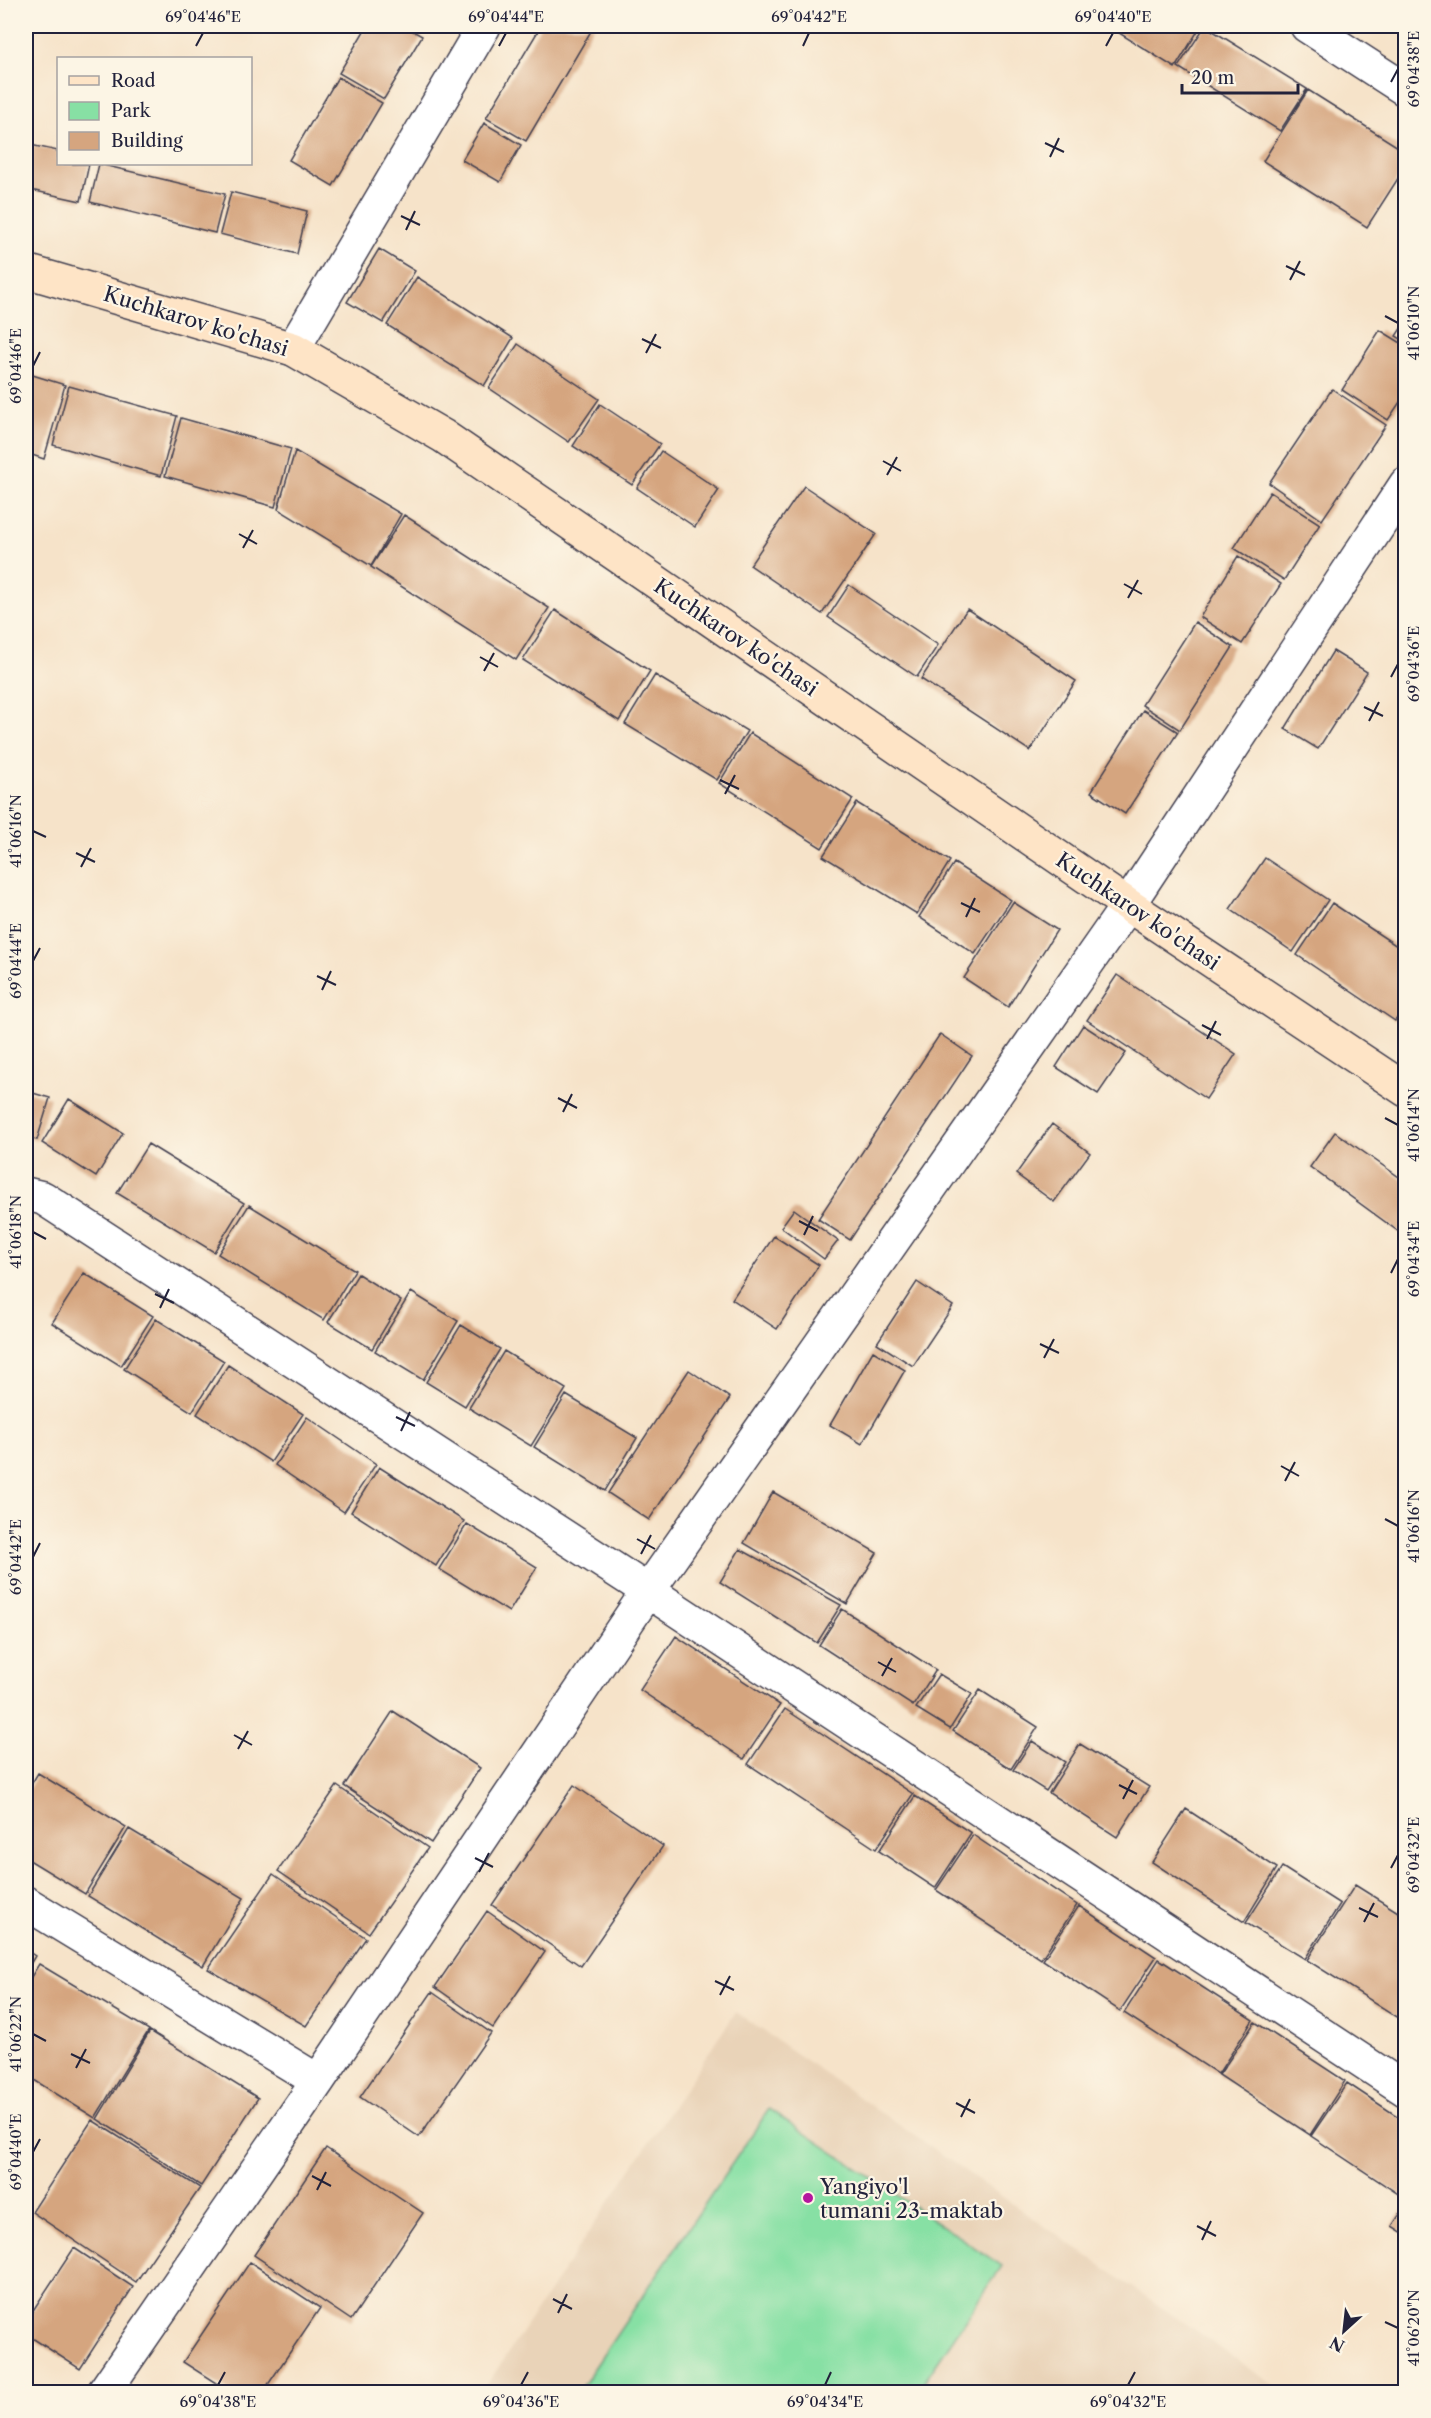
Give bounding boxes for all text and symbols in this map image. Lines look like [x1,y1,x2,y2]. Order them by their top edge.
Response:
text: 69°04'46"E [165,7,241,26]
text: 69°04'44"E [468,7,544,26]
text: 69°04'42"E [771,7,847,26]
text: 69°04'40"E [1074,7,1152,26]
text: 69°04'38"E [1404,31,1423,107]
legend [57,57,252,165]
scale bar [1182,57,1298,95]
text: 20 m [1191,67,1235,89]
text: Road [111,70,156,92]
text: Park [111,100,152,122]
text: Building [111,130,183,152]
street label: Kuchkarov ko'chasi [100,281,292,361]
text: 41°06'10"N [1404,286,1423,360]
text: 69°04'46"E [6,328,25,404]
street label: Kuchkarov ko'chasi [649,573,823,701]
text: 69°04'36"E [1404,626,1423,702]
text: 41°06'16"N [6,794,25,868]
street label: Kuchkarov ko'chasi [1051,847,1225,975]
text: 69°04'44"E [6,923,25,999]
text: 41°06'14"N [1404,1088,1423,1162]
text: 41°06'18"N [6,1195,25,1269]
text: 69°04'34"E [1404,1221,1423,1297]
text: 41°06'16"N [1404,1489,1423,1563]
text: 69°04'42"E [6,1519,25,1595]
text: 69°04'32"E [1404,1817,1423,1893]
text: 41°06'22"N [6,1996,25,2072]
text: 69°04'40"E [6,2113,25,2191]
place label: Yangiyo'l tumani 23-maktab [819,2174,1003,2223]
marker: Yangiyo'l tumani 23-maktab [801,2191,815,2205]
text: 41°06'20"N [1404,2289,1423,2367]
north arrow [1314,2301,1374,2361]
text: N [1326,2332,1348,2356]
text: 69°04'38"E [180,2392,256,2411]
text: 69°04'36"E [483,2392,559,2411]
text: 69°04'34"E [787,2392,863,2411]
text: 69°04'32"E [1090,2392,1166,2411]

